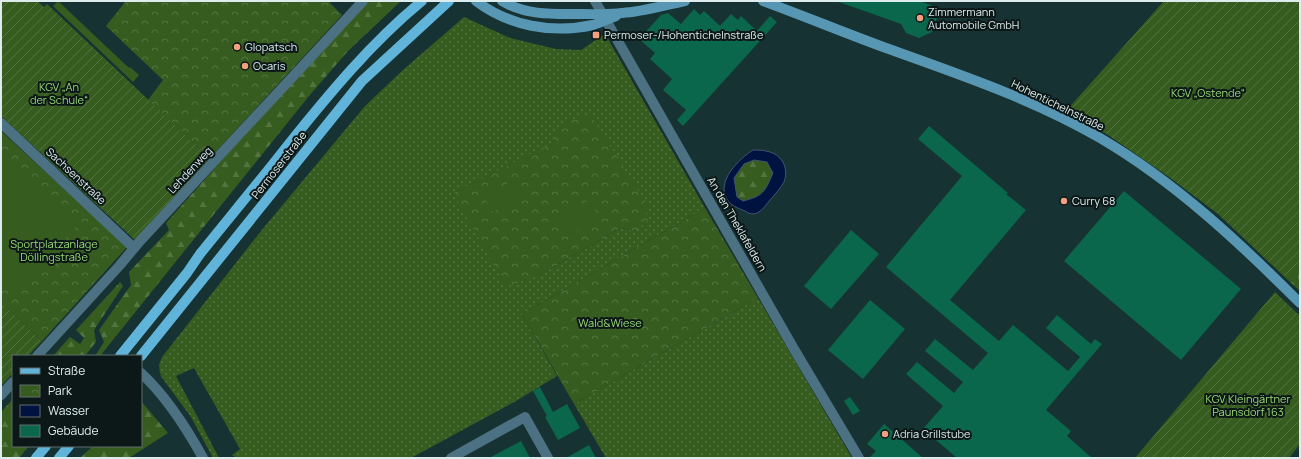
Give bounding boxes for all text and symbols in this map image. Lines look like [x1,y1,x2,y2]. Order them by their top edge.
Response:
place label: Zimmermann Automobile GmbH [928,4,1019,32]
marker: Zimmermann Automobile GmbH [915,13,925,23]
place label: Permoser-/Hohentichelnstraße [604,27,764,42]
marker: Permoser-/Hohentichelnstraße [591,30,601,40]
place label: Glopatsch [245,39,297,54]
marker: Glopatsch [232,42,242,52]
place label: Ocaris [253,58,286,73]
marker: Ocaris [240,61,250,71]
street label: Hohentichelnstraße [1009,76,1108,134]
park label: KGV „An der Schule“ [30,79,88,107]
park label: KGV „Ostende“ [1171,85,1245,100]
street label: Permoserstraße [248,127,310,202]
street label: Lehdenweg [164,143,215,196]
street label: Sachsenstraße [43,144,110,208]
street label: An den Theklafeldern [704,174,771,274]
place label: Curry 68 [1072,193,1115,208]
marker: Curry 68 [1059,196,1069,206]
park label: Sportplatzanlage Döllingstraße [10,236,98,264]
park label: Wald&Wiese [578,315,642,330]
legend [12,355,142,447]
text: Straße [48,362,85,379]
text: Park [48,382,73,399]
park label: KGV Kleingärtner Paunsdorf 163 [1206,391,1290,419]
text: Wasser [48,402,90,419]
text: Gebäude [48,422,99,439]
place label: Adria Grillstube [893,426,971,441]
marker: Adria Grillstube [880,429,890,439]

